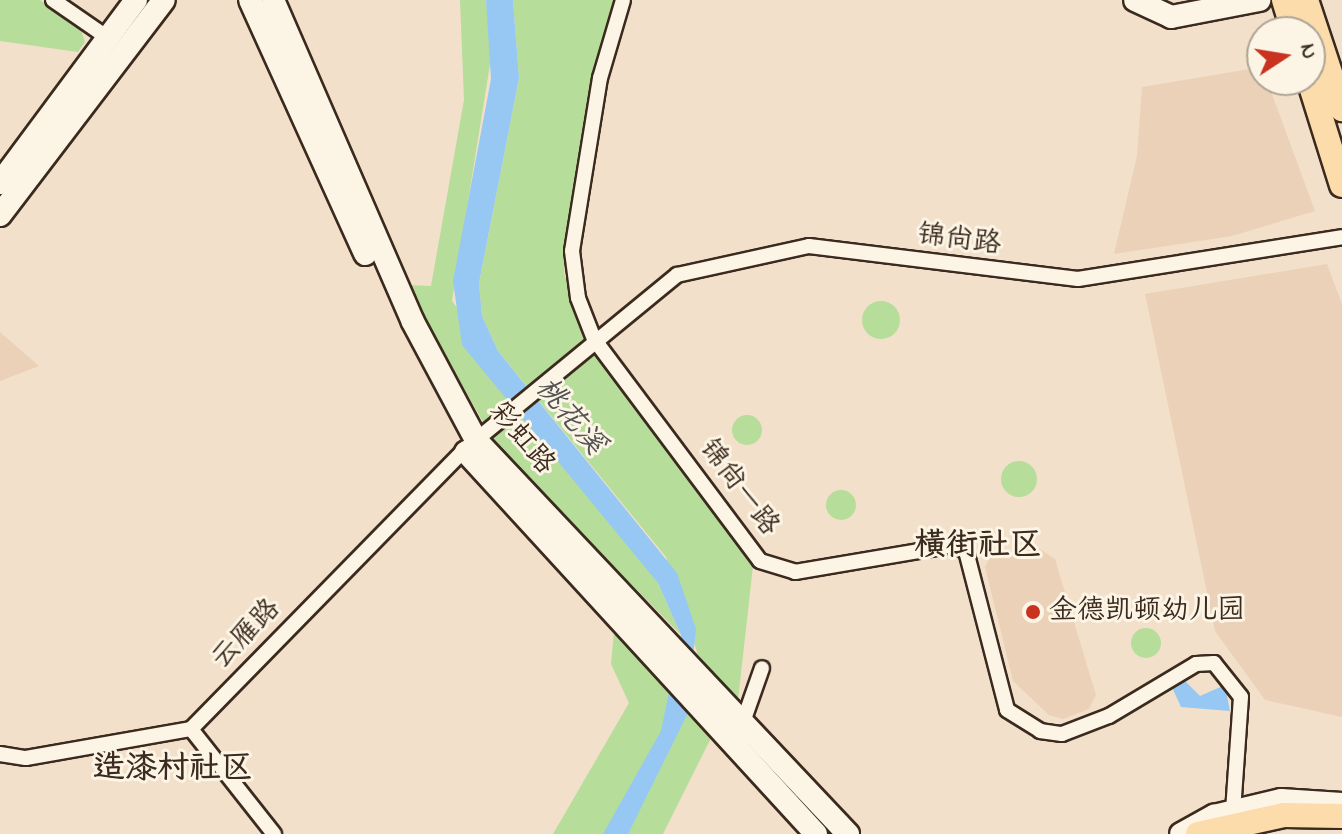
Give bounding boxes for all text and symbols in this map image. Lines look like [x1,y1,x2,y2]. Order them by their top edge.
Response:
north arrow [1246,16,1326,96]
text: N [1290,41,1325,62]
street label: 锦尚路 [915,219,1003,263]
water label: 桃花溪 [526,371,612,463]
street label: 彩虹路 [481,396,561,482]
street label: 锦尚一路 [691,433,785,543]
district label: 横街社区 [914,528,1042,566]
street label: 云雁路 [206,593,288,677]
place label: 金德凯顿幼儿园 [1049,595,1245,629]
marker: 金德凯顿幼儿园 [1024,603,1042,621]
district label: 造漆村社区 [93,751,253,789]

